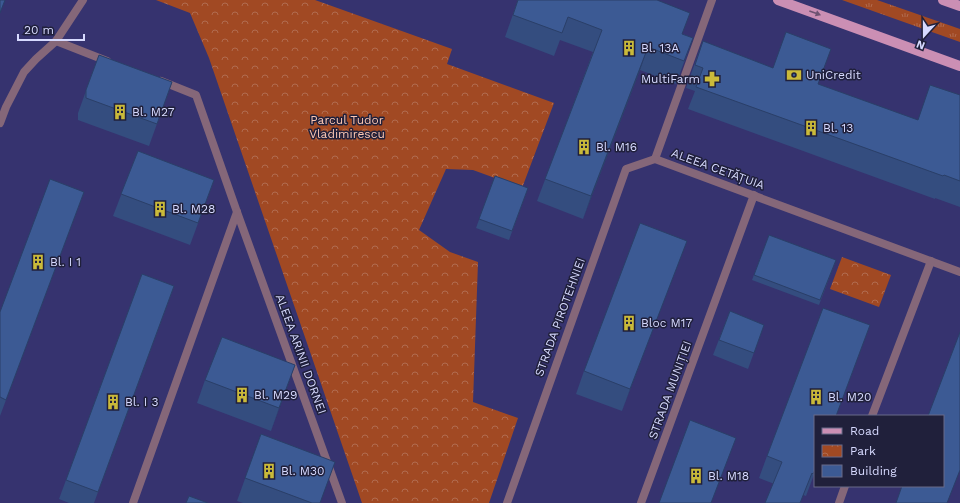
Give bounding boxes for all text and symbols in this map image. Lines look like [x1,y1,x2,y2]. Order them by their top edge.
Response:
one-way arrow [809,11,821,17]
scale bar [18,16,84,42]
north arrow [904,16,944,56]
text: 20 m [24,23,54,37]
text: N [914,37,927,52]
building icon: Bl. 13A [620,39,638,57]
place label: Bl. 13A [641,41,679,55]
bank icon: UniCredit [785,66,803,84]
place label: UniCredit [806,68,861,82]
pharmacy icon: MultiFarm [703,70,721,88]
place label: MultiFarm [641,72,700,86]
building icon: Bl. M27 [111,103,129,121]
place label: Bl. M27 [132,105,175,119]
park label: Parcul Tudor Vladimirescu [309,113,385,141]
building icon: Bl. 13 [802,119,820,137]
place label: Bl. 13 [823,121,853,135]
building icon: Bl. M16 [575,138,593,156]
place label: Bl. M16 [596,140,637,154]
street label: ALEEA CETĂȚUIA [670,146,767,192]
building icon: Bl. M28 [151,200,169,218]
place label: Bl. M28 [172,202,215,216]
building icon: Bl. I 1 [29,253,47,271]
place label: Bl. I 1 [50,255,81,269]
street label: STRADA PIROTEHNIEI [532,256,588,378]
street label: ALEEA ARINII DORNEI [273,292,329,416]
building icon: Bloc M17 [620,314,638,332]
place label: Bloc M17 [641,316,692,330]
street label: STRADA MUNIȚIEI [646,339,694,441]
building icon: Bl. M29 [233,386,251,404]
place label: Bl. M29 [254,388,297,402]
building icon: Bl. M20 [807,388,825,406]
place label: Bl. M20 [828,390,872,404]
building icon: Bl. I 3 [104,393,122,411]
place label: Bl. I 3 [125,395,158,409]
legend [814,415,944,487]
text: Road [850,424,879,438]
text: Park [850,444,876,458]
building icon: Bl. M30 [260,462,278,480]
place label: Bl. M30 [281,464,325,478]
text: Building [850,464,897,478]
building icon: Bl. M18 [687,467,705,485]
place label: Bl. M18 [708,469,749,483]

